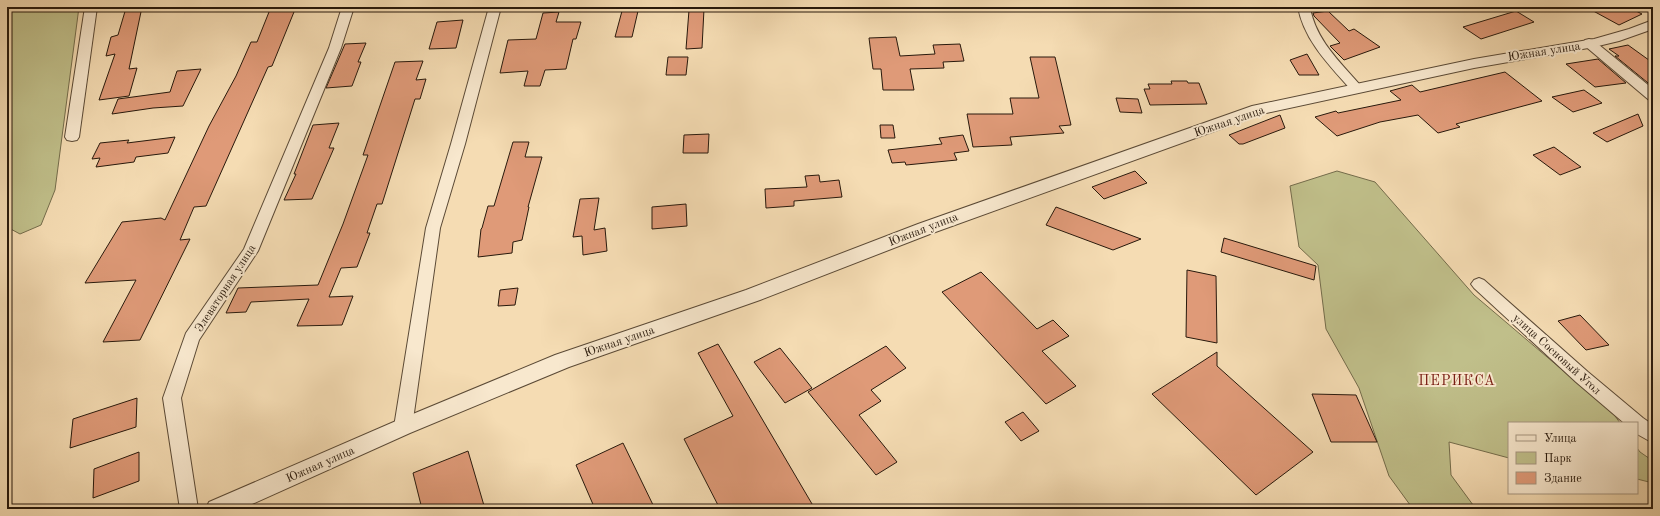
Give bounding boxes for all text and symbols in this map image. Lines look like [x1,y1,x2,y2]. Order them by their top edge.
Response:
street label: Южная улица [1507,40,1581,64]
street label: Южная улица [1193,104,1266,140]
street label: Южная улица [887,211,960,249]
street label: Элеваторная улица [193,243,259,334]
street label: улица Сосновый Угол [1510,312,1603,397]
street label: Южная улица [583,324,656,360]
district label: ПЕРИКСА [1418,374,1496,388]
legend [1508,422,1638,494]
text: Улица [1544,433,1577,445]
street label: Южная улица [284,444,356,485]
text: Парк [1544,453,1572,465]
text: Здание [1544,473,1582,485]

